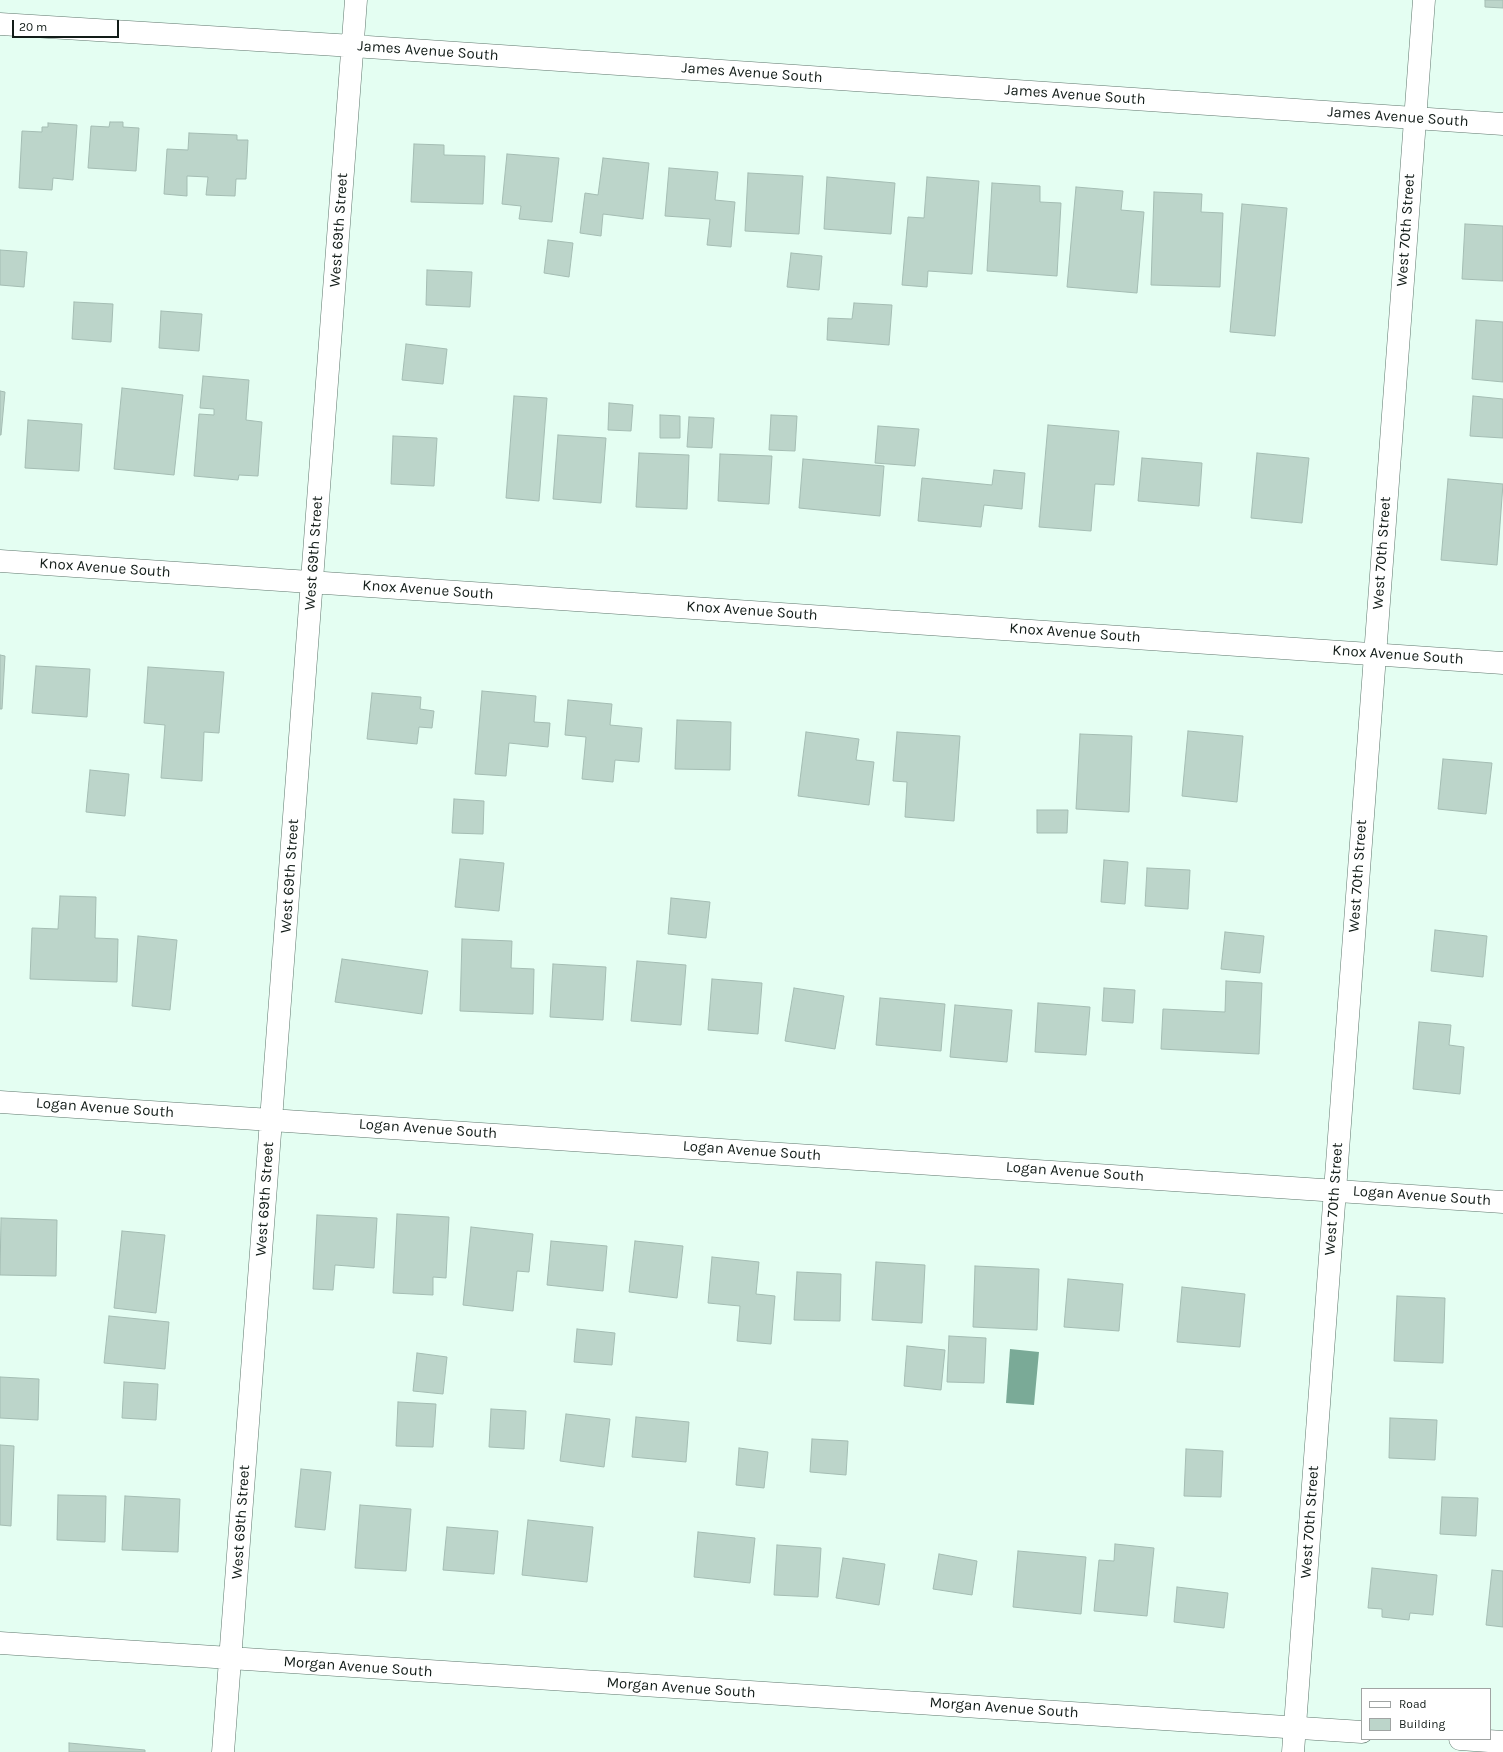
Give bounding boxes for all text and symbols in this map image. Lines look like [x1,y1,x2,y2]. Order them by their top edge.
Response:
scale bar [14,12,121,38]
text: 20 m [19,20,47,34]
street label: James Avenue South [357,37,499,65]
street label: James Avenue South [681,59,823,87]
street label: James Avenue South [1004,81,1146,109]
street label: James Avenue South [1327,103,1469,131]
street label: West 69th Street [326,172,352,288]
street label: West 70th Street [1393,173,1419,287]
street label: West 69th Street [301,495,327,611]
street label: West 70th Street [1369,496,1395,610]
street label: Knox Avenue South [39,554,171,582]
street label: Knox Avenue South [362,576,494,604]
street label: Knox Avenue South [686,597,818,625]
street label: Knox Avenue South [1009,619,1141,647]
street label: Knox Avenue South [1332,641,1464,669]
street label: West 69th Street [277,818,303,934]
street label: West 70th Street [1345,819,1371,933]
street label: Logan Avenue South [35,1094,175,1122]
street label: Logan Avenue South [358,1115,498,1143]
street label: Logan Avenue South [682,1137,822,1165]
street label: West 69th Street [252,1141,278,1257]
street label: West 70th Street [1321,1142,1347,1256]
street label: Logan Avenue South [1005,1158,1145,1186]
street label: Logan Avenue South [1352,1182,1492,1210]
street label: West 69th Street [228,1464,254,1580]
street label: West 70th Street [1297,1465,1323,1579]
street label: Morgan Avenue South [283,1653,433,1681]
street label: Morgan Avenue South [606,1674,756,1702]
legend [1361,1688,1491,1740]
street label: Morgan Avenue South [929,1694,1079,1722]
text: Road [1399,1697,1427,1711]
text: Building [1399,1717,1445,1731]

